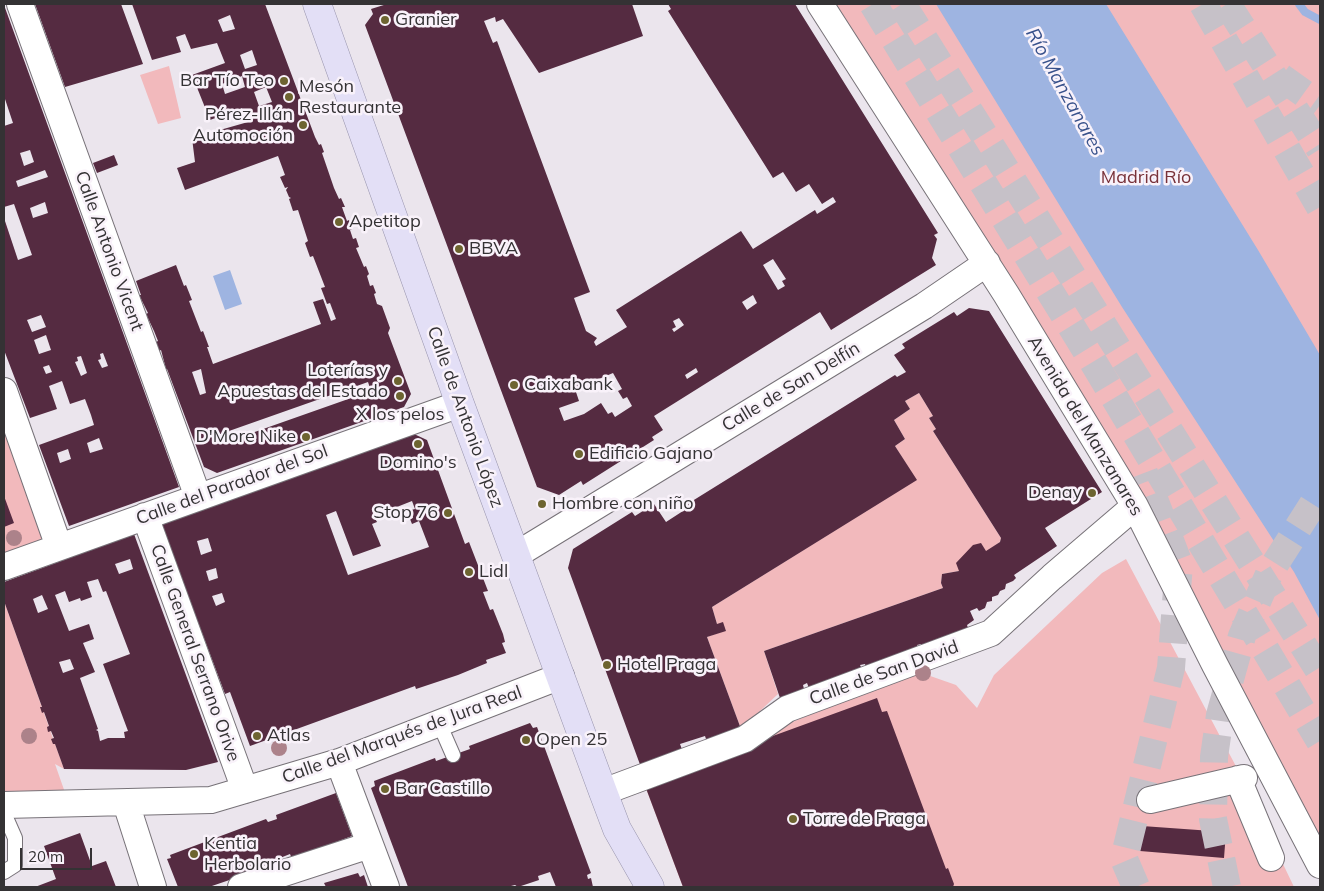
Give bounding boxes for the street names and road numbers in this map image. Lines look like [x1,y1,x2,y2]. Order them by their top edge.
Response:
street label: Calle Antonio Vicent [70,168,148,334]
street label: Calle de Antonio López [422,324,508,510]
street label: Avenida del Manzanares [1023,332,1147,520]
street label: Calle de San Delfín [718,337,864,437]
street label: Calle del Parador del Sol [133,440,331,530]
street label: Calle General Serrano Orive [146,541,244,765]
street label: Calle de San David [806,636,962,710]
street label: Calle del Marqués de Jura Real [279,682,525,788]

